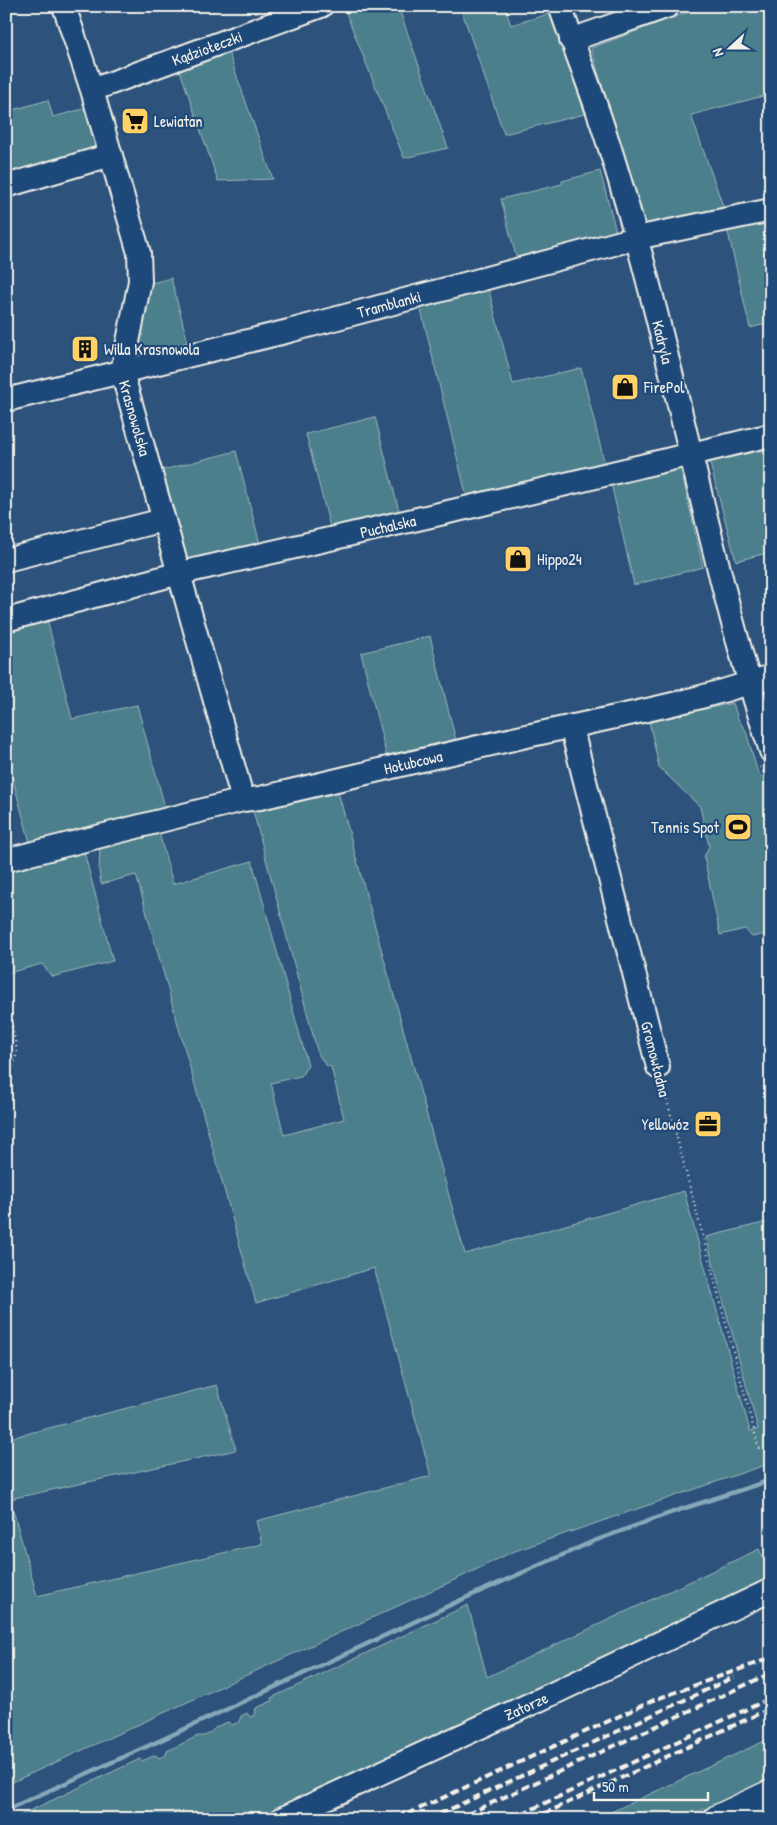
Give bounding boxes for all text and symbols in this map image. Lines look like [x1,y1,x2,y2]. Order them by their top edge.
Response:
north arrow [704,22,754,72]
street label: Kądziołeczki [169,25,245,71]
text: N [707,45,728,60]
supermarket icon: Lewiatan [120,106,150,136]
place label: Lewiatan [154,110,203,132]
street label: Tramblanki [355,285,423,323]
street label: Kadryla [647,318,679,366]
building icon: Willa Krasnowola [70,334,100,364]
place label: Willa Krasnowola [104,338,199,360]
shop icon: FirePol [610,372,640,402]
place label: FirePol [643,376,685,398]
street label: Krasnowolska [114,378,156,458]
street label: Puchalska [358,509,418,543]
shop icon: Hippo24 [503,544,533,574]
place label: Hippo24 [537,548,582,570]
street label: Hołubcowa [382,745,444,779]
sports icon: Tennis Spot [723,812,753,842]
place label: Tennis Spot [651,816,719,838]
street label: Gromowładna [636,1019,676,1099]
office icon: Yellowóz [693,1109,723,1139]
place label: Yellowóz [642,1113,689,1135]
street label: Zatorze [501,1686,552,1726]
scale bar [594,1770,708,1802]
text: 50 m [602,1776,629,1797]

